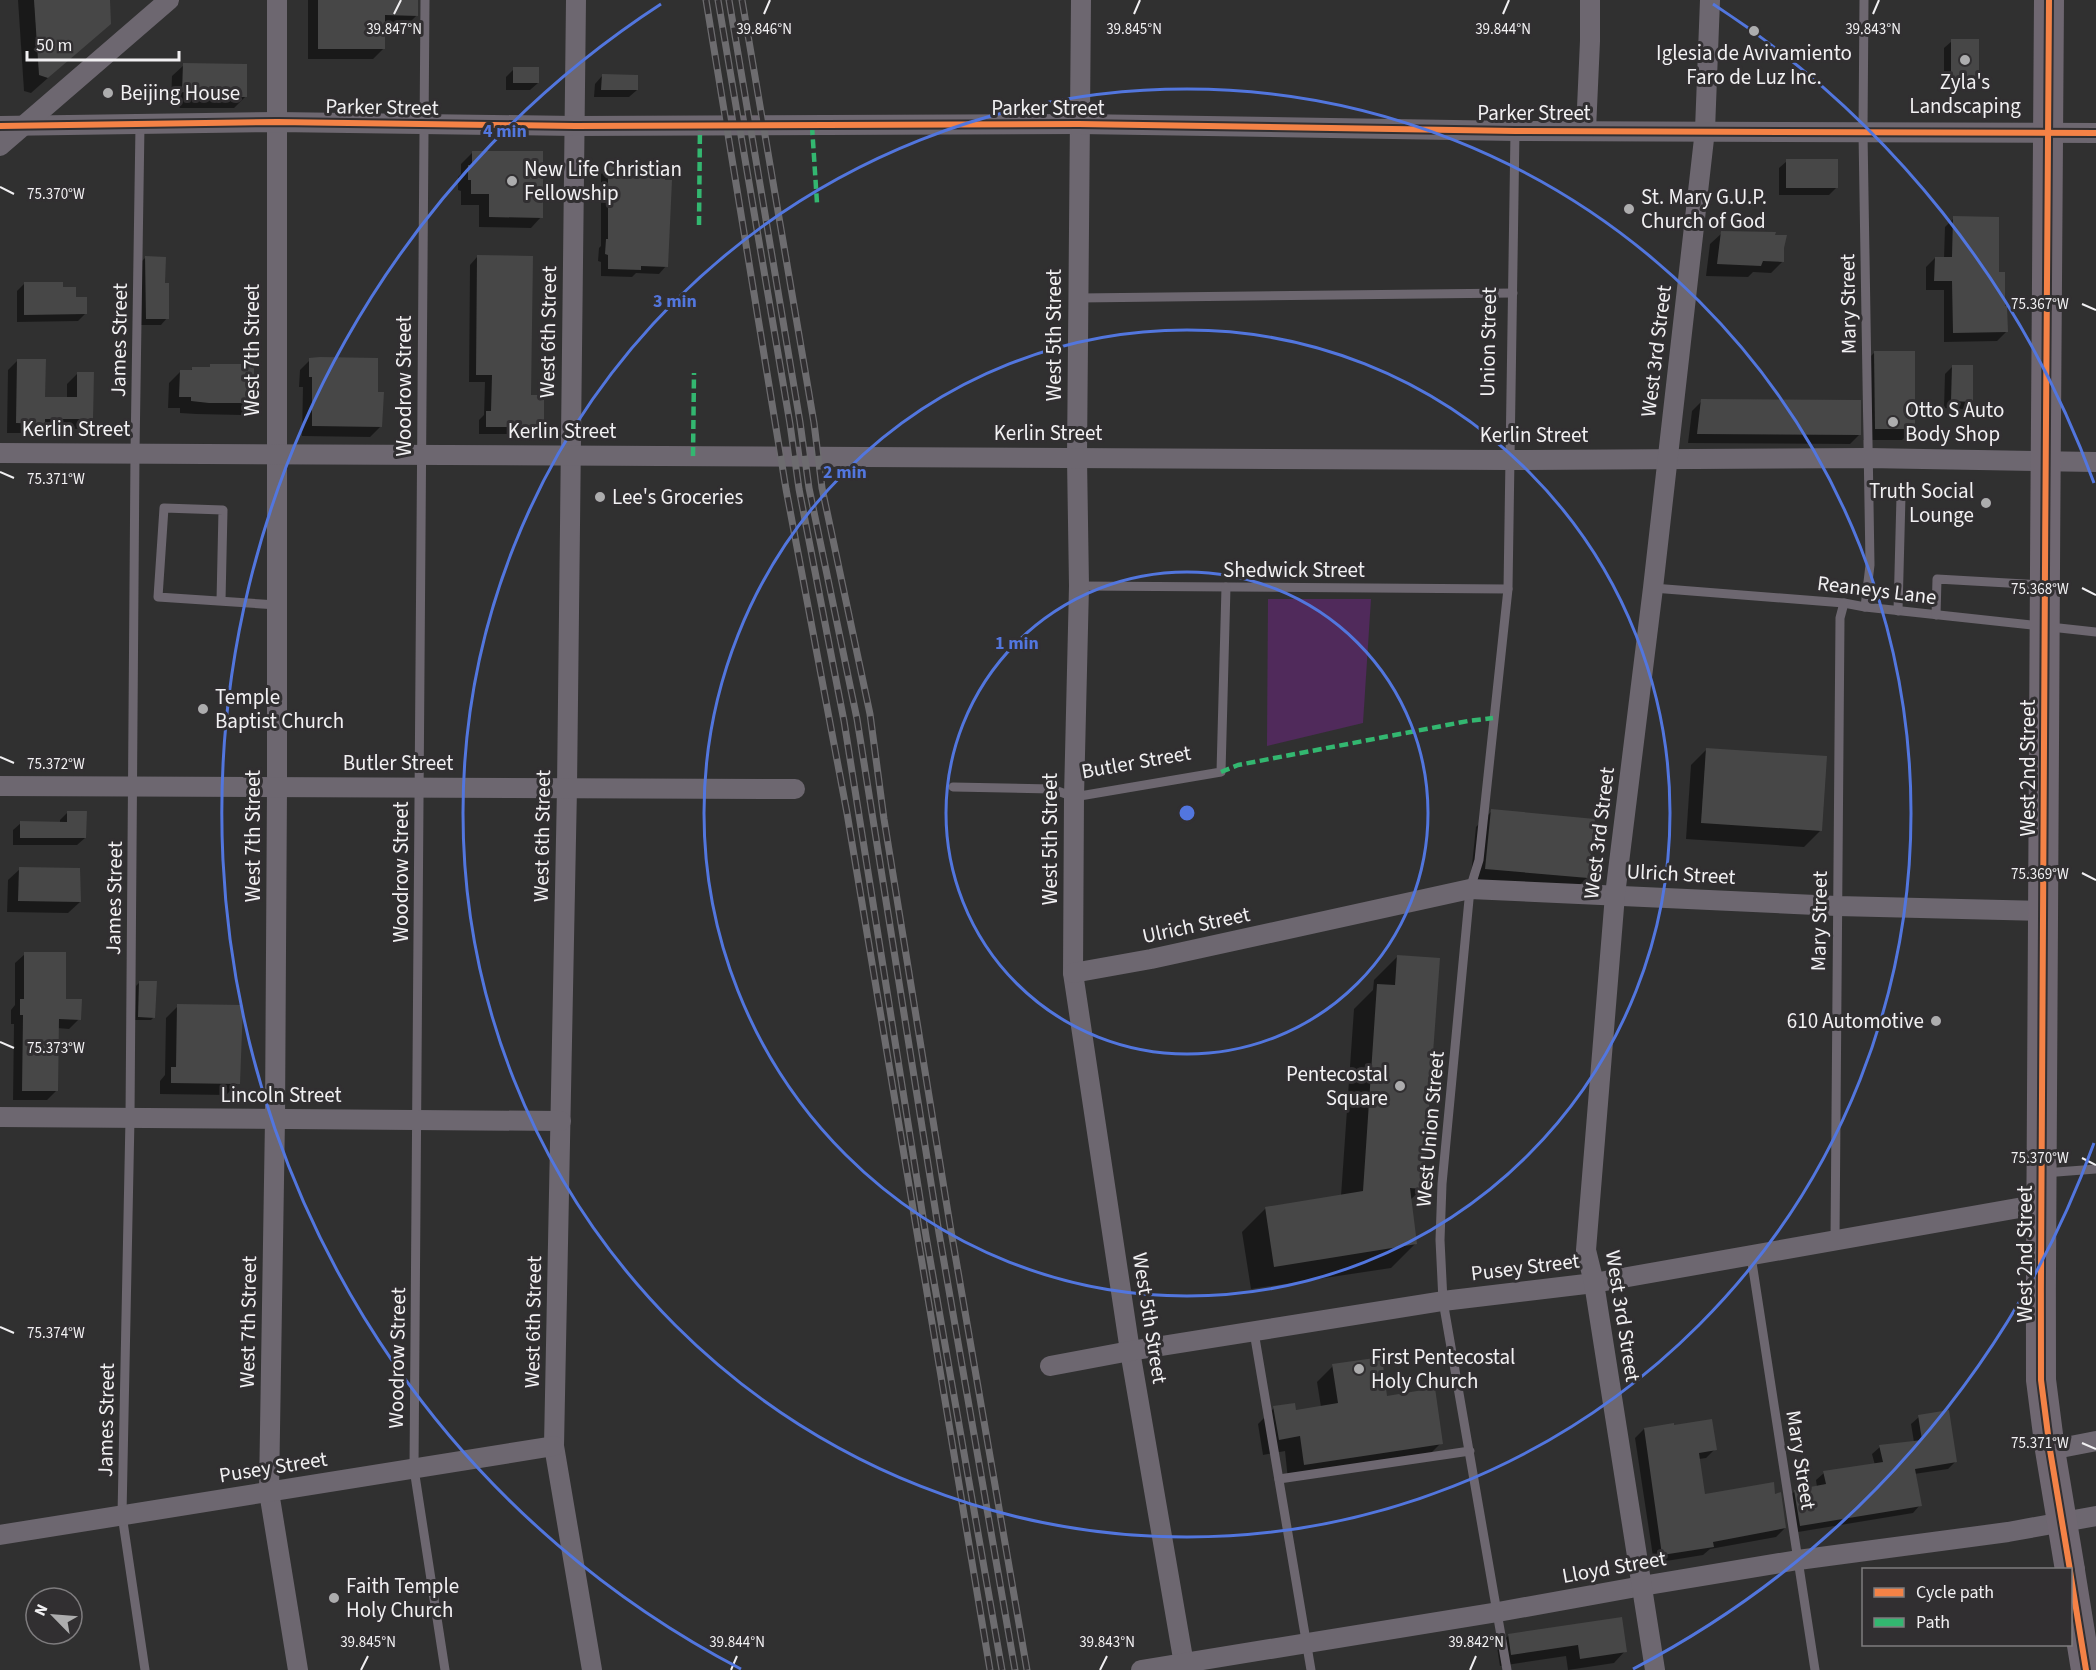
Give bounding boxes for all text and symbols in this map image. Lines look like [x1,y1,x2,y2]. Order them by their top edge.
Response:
text: 39.847°N [366,19,422,40]
text: 39.846°N [736,19,792,40]
text: 39.845°N [1106,19,1162,40]
text: 39.844°N [1475,19,1531,40]
text: 39.843°N [1845,19,1901,40]
scale bar [27,24,178,62]
marker: Iglesia de Avivamiento Faro de Luz Inc. [1747,24,1761,38]
text: 50 m [36,33,72,58]
place label: Iglesia de Avivamiento Faro de Luz Inc. [1656,38,1852,92]
marker: Zyla's Landscaping [1958,53,1972,67]
place label: Zyla's Landscaping [1909,67,2021,121]
place label: Beijing House [120,78,240,108]
marker: Beijing House [101,86,115,100]
street label: Parker Street [325,91,439,123]
street label: Parker Street [991,93,1105,123]
street label: Parker Street [1477,98,1591,128]
text: 4 min [483,119,527,144]
place label: New Life Christian Fellowship [524,154,682,208]
marker: New Life Christian Fellowship [505,174,519,188]
place label: St. Mary G.U.P. Church of God [1641,182,1767,236]
text: 75.370°W [27,184,85,205]
marker: St. Mary G.U.P. Church of God [1622,202,1636,216]
street label: Mary Street [1832,254,1864,354]
street label: West 6th Street [532,266,564,398]
street label: West 5th Street [1039,269,1069,401]
street label: James Street [103,283,135,397]
street label: West 3rd Street [1633,283,1679,419]
street label: West 7th Street [237,284,267,416]
street label: Union Street [1472,287,1504,397]
text: 3 min [653,289,697,314]
text: 75.367°W [2011,294,2069,315]
street label: Woodrow Street [389,315,419,457]
place label: Otto S Auto Body Shop [1905,395,2004,449]
street label: Kerlin Street [22,414,130,444]
marker: Otto S Auto Body Shop [1886,415,1900,429]
street label: Kerlin Street [508,416,616,446]
street label: Kerlin Street [994,418,1102,448]
street label: Kerlin Street [1480,420,1588,450]
text: 2 min [823,460,867,485]
text: 75.371°W [27,469,85,490]
place label: Truth Social Lounge [1869,476,1974,530]
place label: Lee's Groceries [612,482,743,512]
marker: Lee's Groceries [593,490,607,504]
marker: Truth Social Lounge [1979,496,1993,510]
street label: Shedwick Street [1223,555,1365,585]
street label: Reaneys Lane [1816,568,1938,612]
text: 75.368°W [2011,579,2069,600]
text: 1 min [995,631,1039,656]
place label: Temple Baptist Church [215,682,344,736]
street label: West 2nd Street [2013,700,2043,837]
marker: Temple Baptist Church [196,702,210,716]
street label: Butler Street [1079,738,1193,786]
street label: Butler Street [343,748,453,778]
text: 75.372°W [27,754,85,775]
street label: West 3rd Street [1576,765,1622,901]
street label: West 7th Street [238,770,268,902]
street label: West 6th Street [526,770,558,902]
street label: West 5th Street [1035,773,1065,905]
street label: Woodrow Street [386,801,416,943]
centre of rings [1177,803,1197,823]
street label: James Street [98,841,130,955]
street label: Ulrich Street [1626,856,1736,892]
text: 75.369°W [2011,864,2069,885]
street label: Mary Street [1803,871,1835,971]
street label: Ulrich Street [1139,899,1253,951]
place label: 610 Automotive [1787,1006,1924,1036]
marker: 610 Automotive [1929,1014,1943,1028]
text: 75.373°W [27,1038,85,1059]
street label: West Union Street [1408,1050,1452,1208]
place label: Pentecostal Square [1286,1059,1388,1113]
marker: Pentecostal Square [1393,1079,1407,1093]
street label: Lincoln Street [220,1080,342,1110]
text: 75.370°W [2011,1148,2069,1169]
street label: West 2nd Street [2010,1186,2040,1323]
street label: Pusey Street [1469,1245,1581,1289]
street label: West 3rd Street [1598,1248,1648,1384]
street label: West 5th Street [1125,1250,1175,1386]
street label: West 7th Street [232,1256,264,1388]
street label: West 6th Street [517,1256,549,1388]
street label: Woodrow Street [381,1287,413,1429]
text: 75.374°W [27,1323,85,1344]
place label: First Pentecostal Holy Church [1371,1342,1515,1396]
marker: First Pentecostal Holy Church [1352,1362,1366,1376]
street label: James Street [90,1363,122,1477]
street label: Mary Street [1778,1408,1824,1512]
text: 75.371°W [2011,1433,2069,1454]
street label: Pusey Street [217,1444,329,1490]
street label: Lloyd Street [1560,1543,1668,1591]
legend [1862,1568,2072,1646]
place label: Faith Temple Holy Church [346,1571,459,1625]
text: Cycle path [1916,1580,1994,1605]
north arrow [24,1586,84,1646]
marker: Faith Temple Holy Church [327,1591,341,1605]
text: N [29,1601,54,1620]
text: Path [1916,1610,1950,1635]
text: 39.845°N [340,1632,396,1653]
text: 39.844°N [709,1632,765,1653]
text: 39.843°N [1079,1632,1135,1653]
text: 39.842°N [1448,1632,1504,1653]

